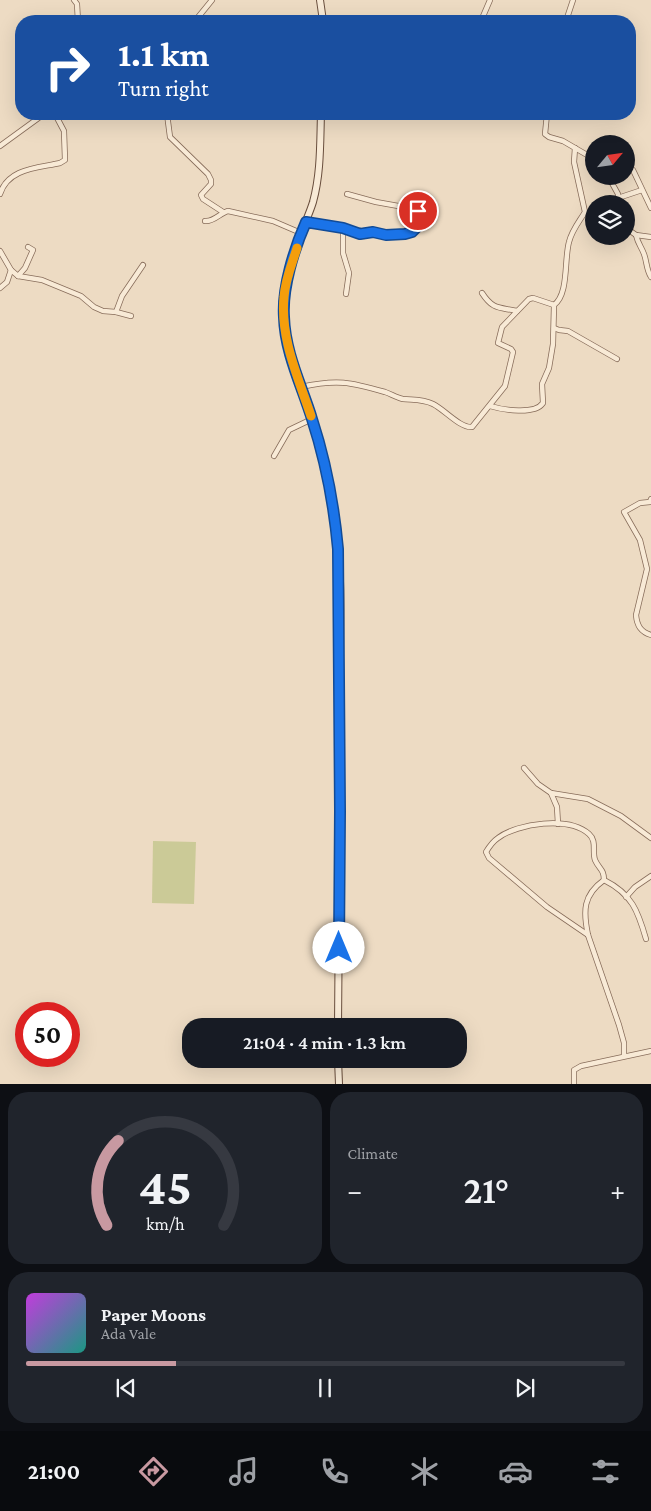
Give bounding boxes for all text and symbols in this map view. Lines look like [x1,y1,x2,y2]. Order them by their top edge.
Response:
icon: right [35,35,100,100]
text: 1.1 km [118,35,209,74]
text: Turn right [118,76,209,101]
north arrow [585,135,635,185]
map controls [585,135,635,245]
pin [397,190,439,232]
button: layers [585,195,635,245]
icon: arrive [404,197,432,225]
position arrow [312,921,364,973]
speed limit sign: 50 [15,1002,80,1067]
text: 21:04 · 4 min · 1.3 km [243,1032,406,1053]
text: Climate [348,1145,398,1162]
text: 45 [138,1157,191,1215]
text: 21° [463,1169,509,1211]
text: − [348,1175,362,1206]
text: + [610,1175,625,1206]
text: km/h [145,1214,184,1234]
text: Paper Moons [101,1304,206,1325]
text: Ada Vale [101,1325,156,1342]
icon: previous [112,1374,140,1402]
icon: pause [311,1374,339,1402]
icon: next [511,1374,539,1402]
icon: directions [136,1454,171,1489]
icon: music [226,1454,261,1489]
icon: phone [317,1454,352,1489]
icon: climate [407,1454,442,1489]
icon: car [498,1454,533,1489]
icon: filters [588,1454,623,1489]
text: 21:00 [28,1459,80,1484]

